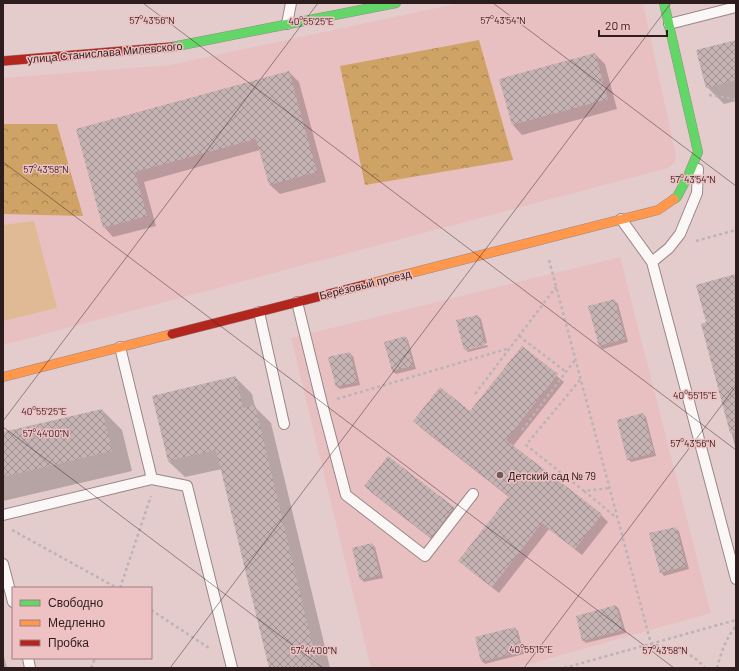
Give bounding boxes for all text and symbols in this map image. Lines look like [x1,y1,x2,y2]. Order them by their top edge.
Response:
scale bar [599,12,667,38]
text: 57°43'56"N [129,14,175,26]
text: 57°43'54"N [480,14,526,26]
text: 40°55'25"E [288,15,334,27]
text: 20 m [605,18,631,32]
street label: улица Станислава Милевского [27,39,183,65]
text: 57°43'58"N [23,163,69,175]
text: 57°43'54"N [670,173,716,185]
street label: Берёзовый проезд [318,266,413,302]
text: 40°55'15"E [673,389,717,401]
text: 40°55'25"E [21,405,67,417]
text: 57°44'00"N [23,427,69,439]
text: 57°43'56"N [670,437,716,449]
place label: Детский сад № 79 [508,469,596,482]
marker: Детский сад № 79 [495,470,505,480]
legend [12,587,152,659]
text: Свободно [48,595,103,610]
text: Медленно [48,615,105,630]
text: Пробка [48,635,89,650]
text: 40°55'15"E [509,643,553,655]
text: 57°44'00"N [291,644,337,656]
text: 57°43'58"N [642,644,688,656]

